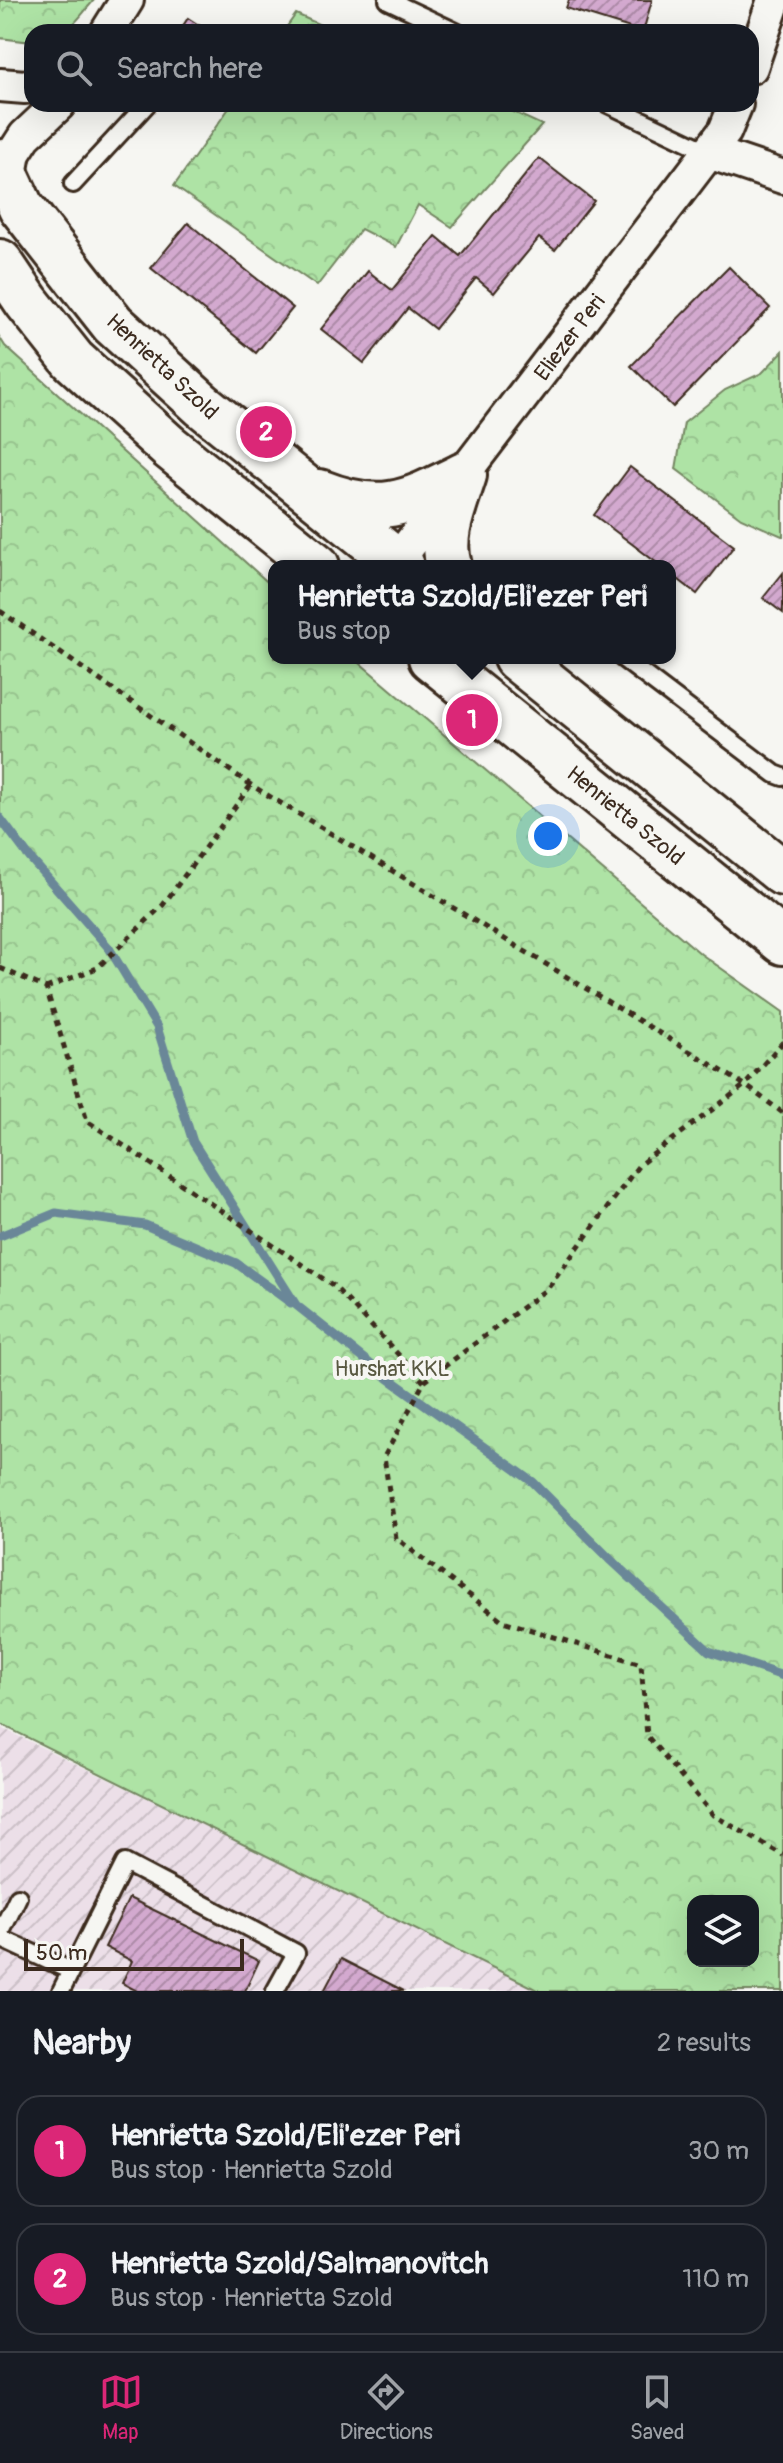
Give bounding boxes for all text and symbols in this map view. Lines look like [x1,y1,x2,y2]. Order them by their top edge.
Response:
search box [24,24,759,112]
icon: search [52,46,96,90]
text: Search here [116,50,263,87]
street label: Eliezer Peri [528,289,611,386]
street label: Henrietta Szold [100,308,224,426]
pin: 2 [240,402,292,462]
popup [268,560,676,664]
text: Henrietta Szold/Eli'ezer Peri [297,578,647,615]
text: Bus stop [297,615,391,647]
pin: 1 [446,690,498,750]
street label: Henrietta Szold [561,760,690,872]
your location [528,816,568,856]
park label: Hurshat KKL [334,1355,450,1383]
map controls [687,1895,759,1967]
button: layers [687,1895,759,1967]
scale bar [24,1935,244,1971]
text: 50 m [36,1939,87,1967]
text: Nearby [32,2022,131,2065]
text: 2 results [657,2027,751,2059]
text: Henrietta Szold/Eli'ezer Peri [110,2117,460,2154]
text: 1 [55,2135,65,2167]
text: 30 m [688,2135,749,2167]
text: Bus stop · Henrietta Szold [110,2154,393,2186]
text: Henrietta Szold/Salmanovitch [110,2245,488,2282]
text: 2 [53,2263,67,2295]
text: 110 m [682,2263,749,2295]
text: Bus stop · Henrietta Szold [110,2282,393,2314]
tab: Map [99,2370,143,2446]
tab: Directions [340,2370,433,2446]
tab: Saved [630,2370,684,2446]

